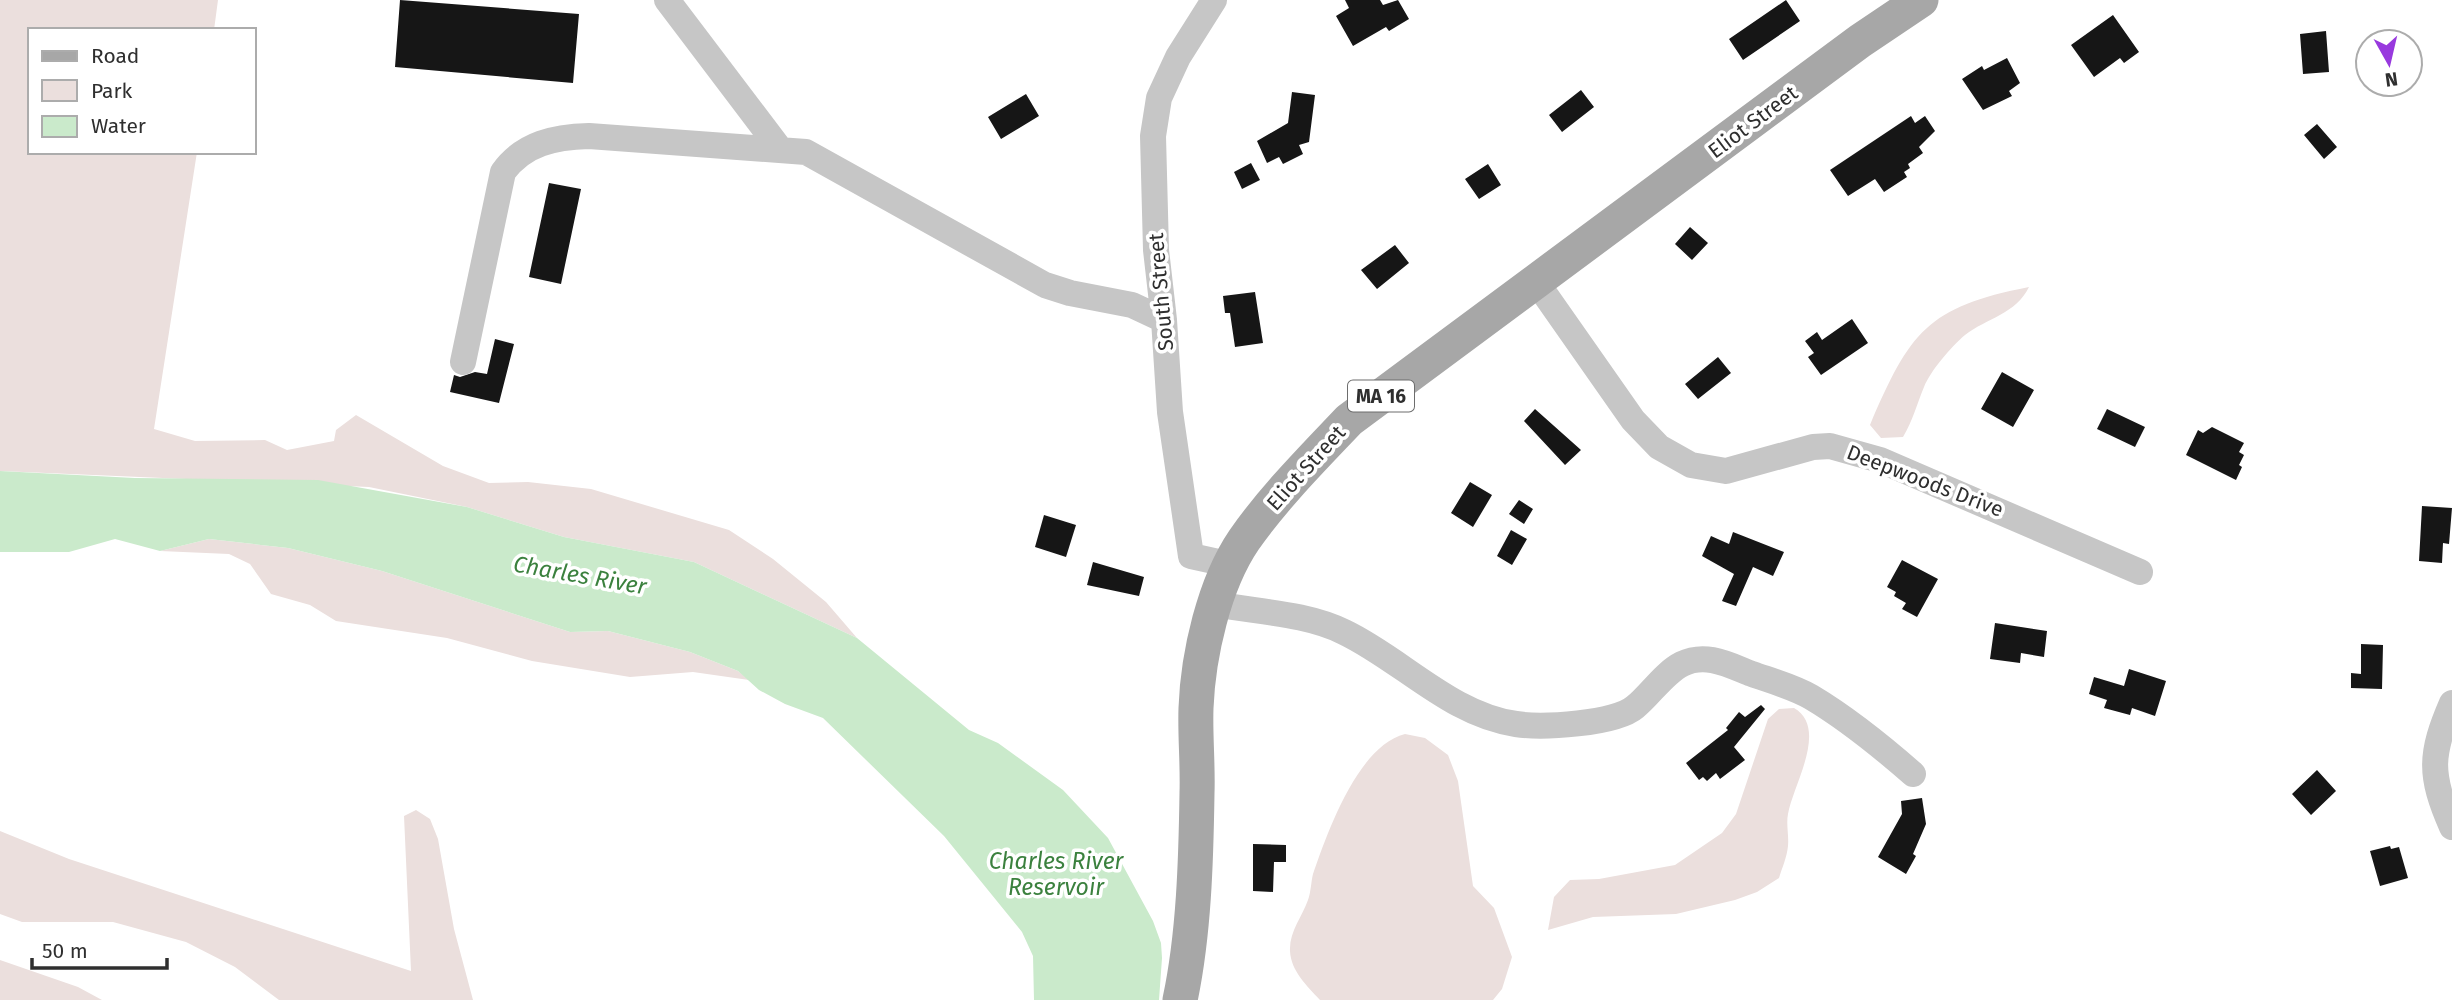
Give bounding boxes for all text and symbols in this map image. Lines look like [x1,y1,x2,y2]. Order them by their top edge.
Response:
legend [28,28,256,154]
north arrow [2354,28,2424,98]
text: Road [91,43,139,69]
text: N [2383,67,2399,92]
text: Park [91,78,133,104]
street label: Eliot Street [1703,80,1803,164]
text: Water [91,113,146,139]
street label: South Street [1143,231,1179,352]
road number: MA 16 [1348,380,1414,412]
street label: Eliot Street [1261,420,1351,516]
street label: Deepwoods Drive [1843,439,2007,523]
water label: Charles River [511,550,650,601]
water label: Charles River Reservoir [989,847,1125,901]
scale bar [32,926,166,970]
text: 50 m [42,938,88,964]

